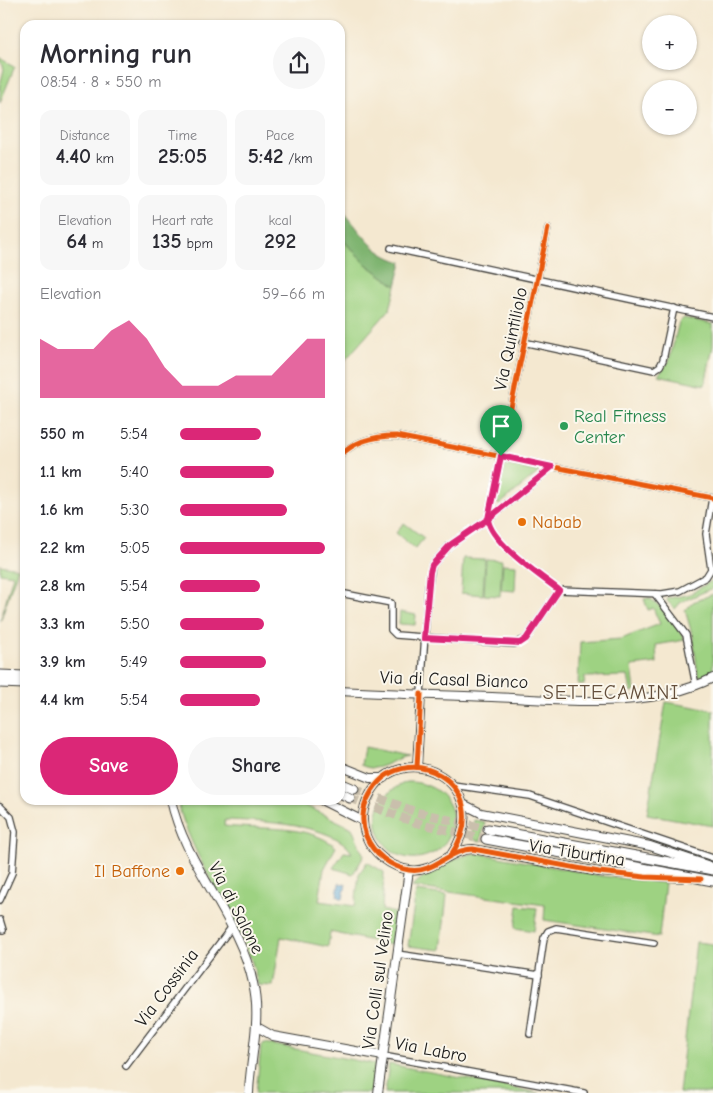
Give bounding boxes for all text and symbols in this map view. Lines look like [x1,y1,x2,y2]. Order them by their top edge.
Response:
map controls [642,15,697,135]
button: + [642,15,697,70]
button: share [273,37,325,89]
text: Morning run [40,38,192,70]
text: 08:54 · 8 × 550 m [40,73,161,91]
button: − [642,80,697,135]
text: Distance [60,127,110,144]
text: Time [168,127,197,144]
text: Pace [266,127,294,144]
text: 4.40 [56,144,91,168]
text: 25:05 [158,144,207,168]
text: 5:42 [248,144,283,168]
text: km [91,150,114,167]
text: /km [283,150,313,167]
text: Elevation [58,212,112,229]
text: Heart rate [152,212,213,229]
text: kcal [268,212,292,229]
text: 64 [66,229,87,253]
text: 135 [152,229,182,253]
text: 292 [264,229,296,253]
text: m [87,235,103,252]
text: bpm [182,235,213,252]
text: Elevation [40,285,101,303]
text: 59–66 m [262,285,325,303]
street label: Via Quintiliolo [490,285,532,393]
pin [480,405,522,456]
place label: Real Fitness Center [574,406,666,448]
icon: arrive [487,412,515,440]
marker: Real Fitness Center [558,420,570,432]
text: 550 m [40,425,85,443]
text: 5:54 [120,425,148,443]
text: 1.1 km [40,463,82,481]
text: 5:40 [120,463,149,481]
text: 1.6 km [40,501,84,519]
text: 5:30 [120,501,149,519]
place label: Nabab [532,512,582,533]
marker: Nabab [516,516,528,528]
text: 2.2 km [40,539,85,557]
text: 5:05 [120,539,150,557]
text: 2.8 km [40,577,85,595]
text: 5:54 [120,577,148,595]
text: 3.3 km [40,615,85,633]
text: 5:50 [120,615,150,633]
text: 3.9 km [40,653,85,671]
text: 5:49 [120,653,148,671]
street label: Via di Casal Bianco [379,667,529,693]
district label: SETTECAMINI [543,681,679,704]
text: 4.4 km [40,691,84,709]
text: 5:54 [120,691,148,709]
button: Save [40,737,178,795]
button: Share [188,737,325,795]
street label: Via Tiburtina [527,835,627,871]
street label: Via di Salone [204,859,268,957]
place label: Il Baffone [94,861,170,882]
marker: Il Baffone [174,865,186,877]
street label: Via Colli sul Velino [358,910,398,1050]
street label: Via Cossinia [131,945,203,1031]
street label: Via Labro [393,1033,469,1067]

